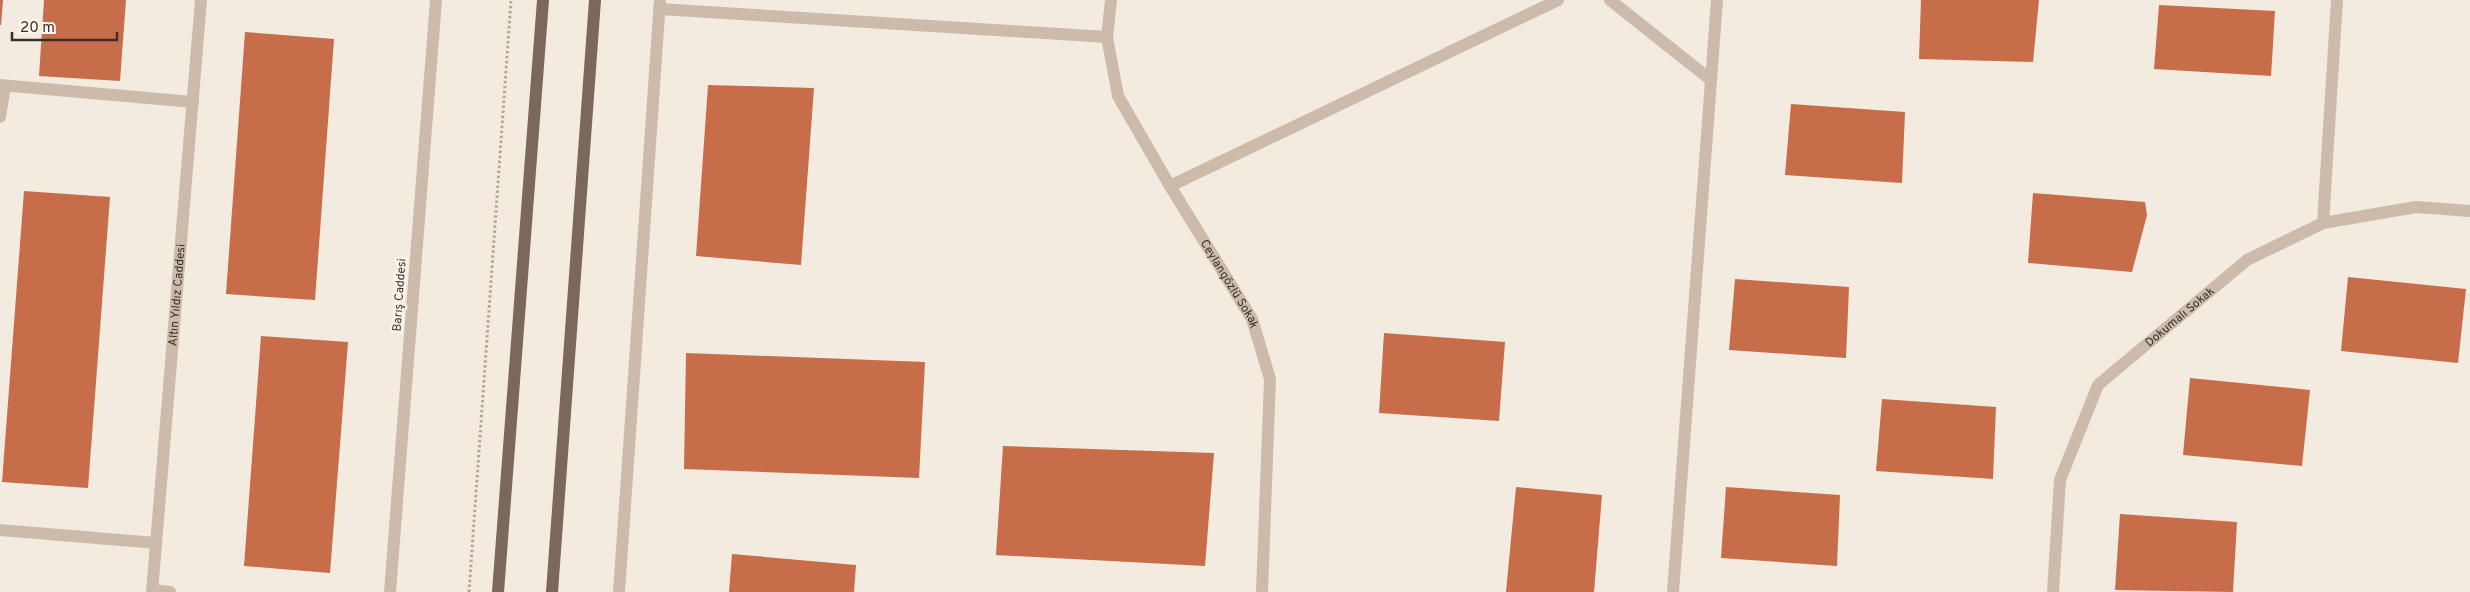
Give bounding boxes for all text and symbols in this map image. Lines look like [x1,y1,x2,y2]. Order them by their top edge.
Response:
scale bar [12,10,118,42]
text: 20 m [20,19,55,38]
street label: Ceylangözlü Sokak [1196,237,1261,331]
street label: Altın Yıldız Caddesi [165,243,190,347]
street label: Barış Caddesi [389,258,411,332]
street label: Dokumalı Sokak [2142,284,2218,351]

